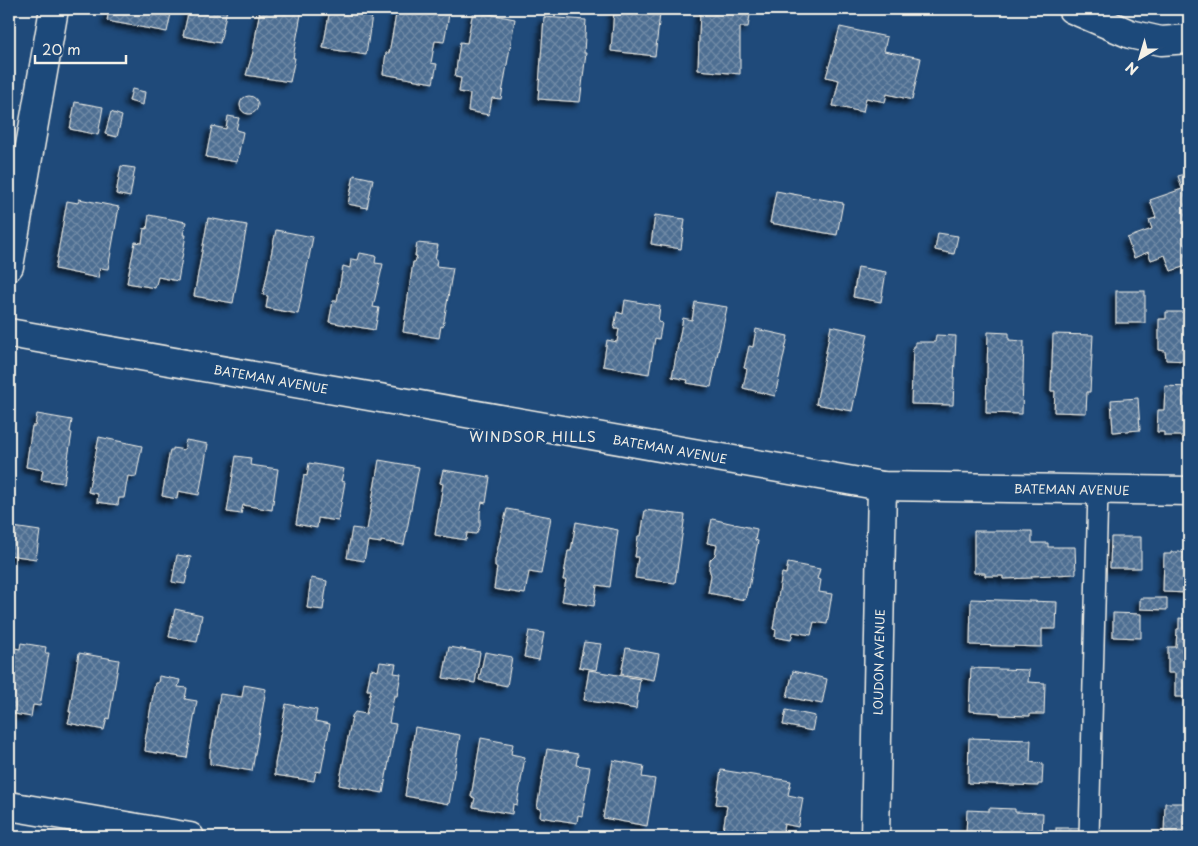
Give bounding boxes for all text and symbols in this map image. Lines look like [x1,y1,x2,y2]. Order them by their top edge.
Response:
scale bar [35,32,126,64]
north arrow [1116,32,1166,82]
text: 20 m [42,37,81,60]
text: N [1121,57,1143,80]
street label: BATEMAN AVENUE [212,360,330,398]
district label: WINDSOR HILLS [469,426,597,447]
street label: BATEMAN AVENUE [611,430,729,468]
street label: BATEMAN AVENUE [1014,479,1130,499]
street label: LOUDON AVENUE [868,609,889,715]

